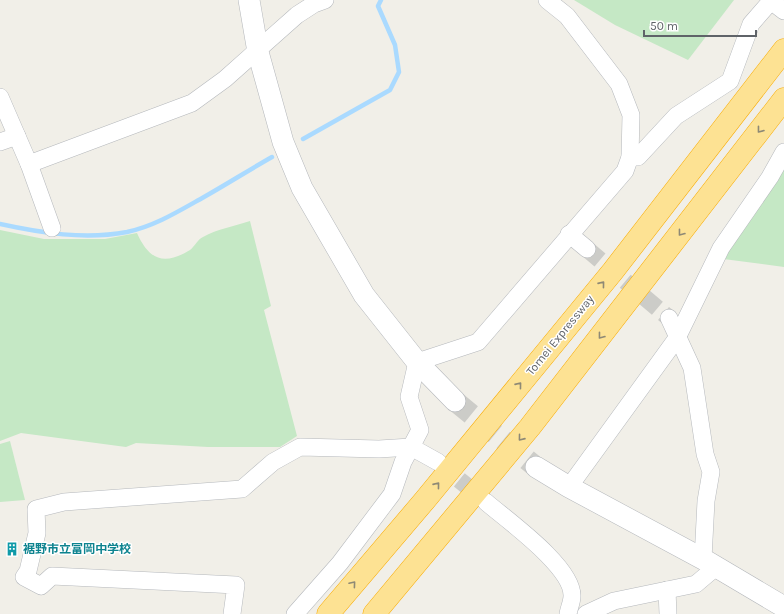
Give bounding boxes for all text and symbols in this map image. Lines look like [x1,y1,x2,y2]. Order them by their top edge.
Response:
scale bar [644,12,756,38]
text: 50 m [650,19,678,33]
one-way arrow [758,126,765,133]
one-way arrow [679,229,686,236]
one-way arrow [598,282,605,289]
street label: Tomei Expressway [523,292,597,378]
one-way arrow [599,331,606,338]
one-way arrow [515,382,522,389]
one-way arrow [518,433,525,441]
one-way arrow [432,482,439,490]
building icon: 裾野市立富岡中学校 [4,541,20,557]
place label: 裾野市立富岡中学校 [23,542,131,556]
one-way arrow [348,582,355,589]

